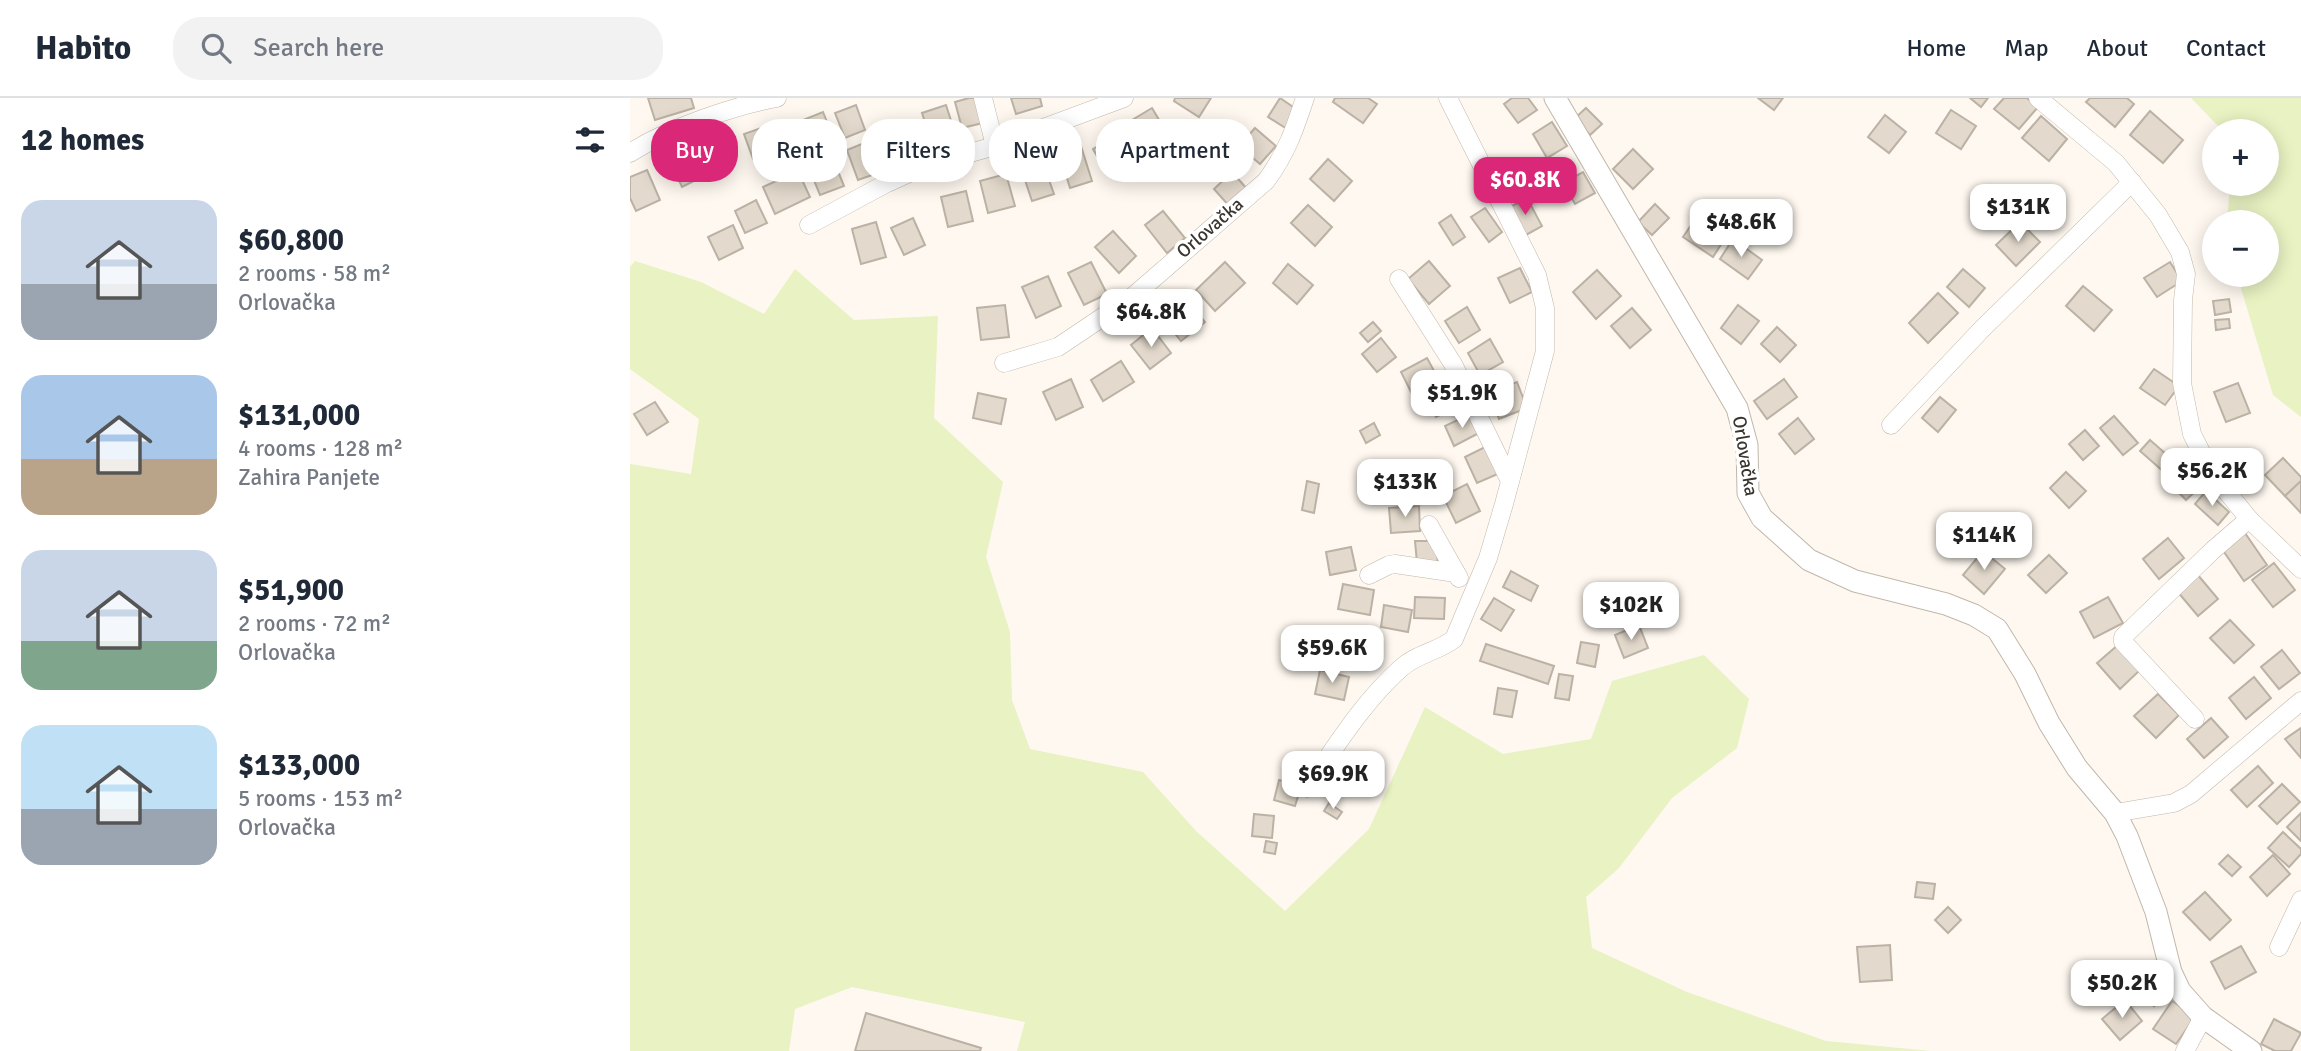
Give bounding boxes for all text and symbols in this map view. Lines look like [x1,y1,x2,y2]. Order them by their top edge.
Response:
search box [173,17,663,80]
text: Habito [35,28,131,69]
icon: search [197,29,235,67]
text: Search here [253,32,384,64]
text: Home [1906,33,1966,63]
text: Map [2004,33,2049,63]
text: About [2087,33,2148,63]
text: Contact [2186,33,2266,63]
chip: Buy [651,119,738,182]
chip: Rent [752,119,847,182]
chip: Filters [861,119,975,182]
chip: New [989,119,1082,182]
chip: Apartment [1096,119,1254,182]
map controls [2202,119,2279,287]
button: + [2202,119,2279,196]
icon: filters [571,121,609,159]
text: 12 homes [21,122,144,159]
pin: $60.8K [1468,158,1582,217]
text: $60.8K [1490,165,1560,194]
pin: $131K [1969,184,2067,244]
street label: Orlovačka [1172,192,1248,264]
text: $131K [1986,192,2050,221]
pin: $48.6K [1684,200,1798,259]
text: $48.6K [1706,207,1776,236]
button: − [2202,210,2279,287]
text: $60,800 [238,222,344,259]
icon: home [77,228,161,312]
text: 2 rooms · 58 m² [238,259,391,288]
text: Orlovačka [238,288,336,317]
pin: $64.8K [1094,289,1208,349]
text: $64.8K [1116,297,1186,326]
pin: $51.9K [1405,370,1519,430]
text: $51.9K [1427,378,1497,407]
text: $131,000 [238,397,360,434]
icon: home [77,403,161,487]
street label: Orlovačka [1727,414,1763,498]
text: 4 rooms · 128 m² [238,434,403,463]
pin: $56.2K [2155,448,2269,508]
text: $56.2K [2177,456,2247,485]
pin: $133K [1356,460,1454,519]
text: Zahira Panjete [238,463,380,492]
text: $133K [1373,467,1437,496]
pin: $114K [1935,512,2033,572]
text: $114K [1952,520,2016,549]
text: $51,900 [238,572,344,609]
icon: home [77,578,161,662]
pin: $102K [1582,582,1680,642]
text: $102K [1599,590,1663,619]
text: 2 rooms · 72 m² [238,609,391,638]
pin: $59.6K [1275,626,1389,685]
text: $59.6K [1297,633,1367,662]
text: Orlovačka [238,638,336,667]
text: $133,000 [238,747,360,784]
pin: $69.9K [1276,752,1390,811]
icon: home [77,753,161,837]
text: $69.9K [1298,759,1368,788]
text: 5 rooms · 153 m² [238,784,403,813]
text: Orlovačka [238,813,336,842]
pin: $50.2K [2065,960,2179,1020]
text: $50.2K [2087,968,2157,997]

